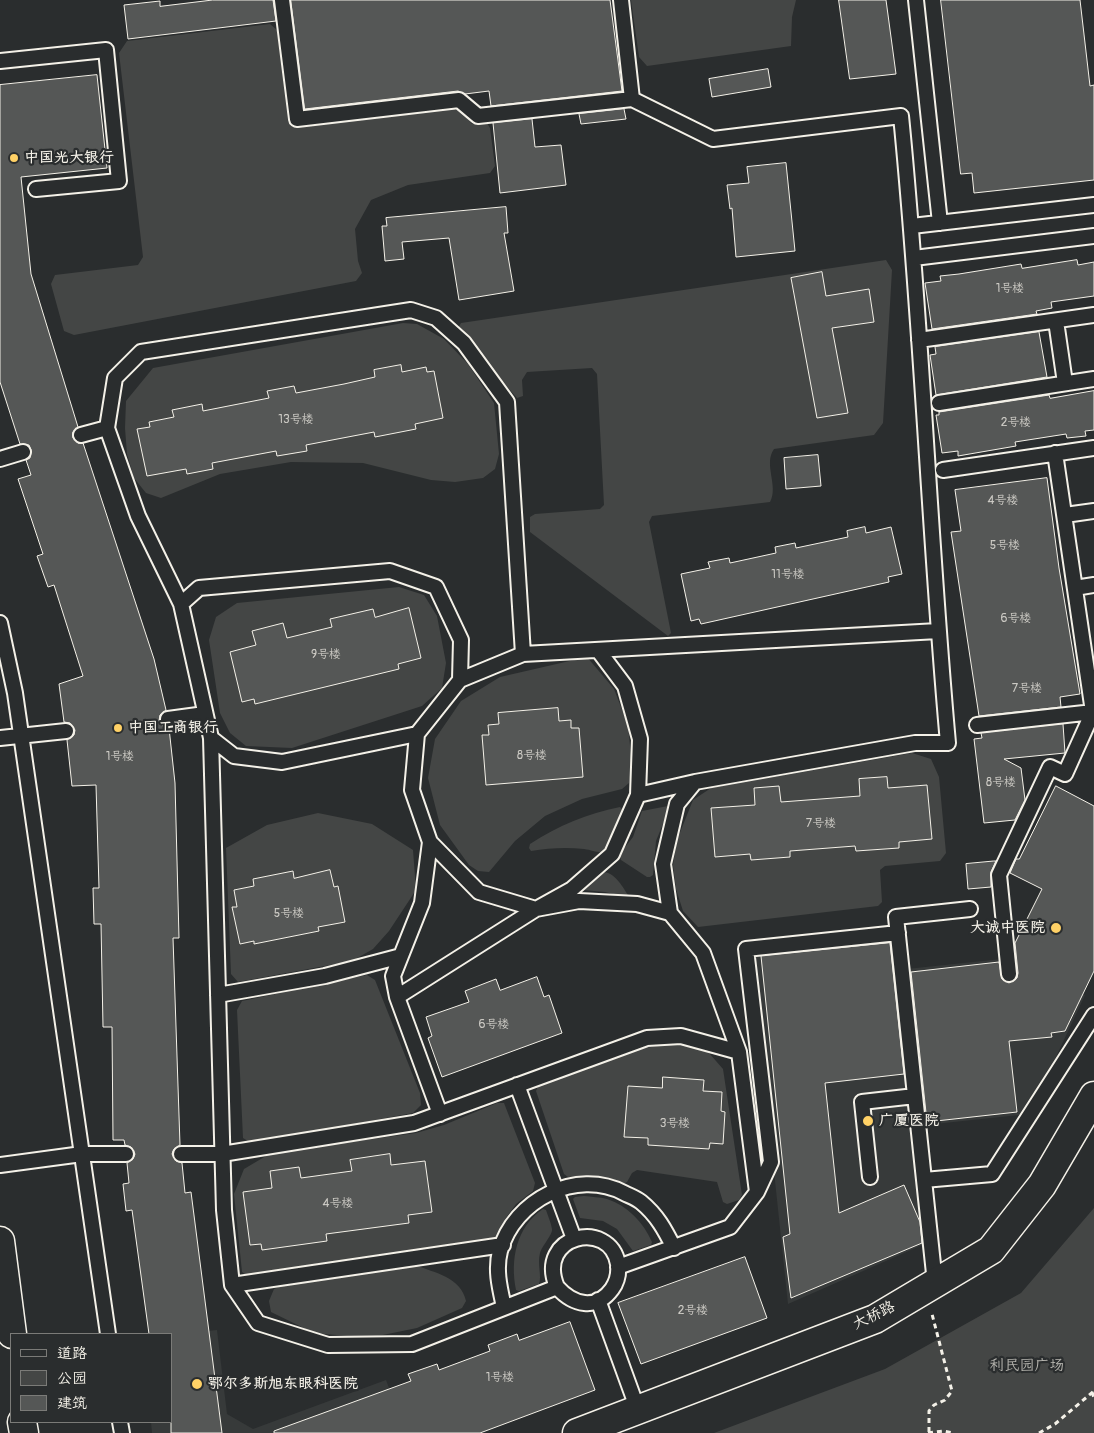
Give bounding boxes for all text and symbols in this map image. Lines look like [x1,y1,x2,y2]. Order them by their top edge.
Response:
place label: 中国光大银行 [24,149,114,167]
marker: 中国光大银行 [8,152,20,164]
house number: 1号楼 [996,282,1024,296]
house number: 13号楼 [278,413,314,427]
house number: 2号楼 [1001,416,1031,430]
house number: 4号楼 [988,494,1018,508]
house number: 5号楼 [990,539,1020,553]
house number: 11号楼 [771,568,805,582]
house number: 6号楼 [1001,612,1031,626]
house number: 9号楼 [311,648,341,662]
house number: 7号楼 [1012,682,1042,696]
place label: 中国工商银行 [128,719,218,737]
marker: 中国工商银行 [112,722,124,734]
house number: 8号楼 [517,749,547,763]
house number: 1号楼 [106,750,134,764]
house number: 8号楼 [986,776,1016,790]
house number: 7号楼 [806,817,836,831]
house number: 5号楼 [274,907,304,921]
place label: 大诚中医院 [970,919,1045,937]
marker: 大诚中医院 [1049,921,1063,935]
house number: 6号楼 [479,1018,509,1032]
place label: 广厦医院 [879,1112,939,1130]
marker: 广厦医院 [861,1114,875,1128]
house number: 3号楼 [660,1117,690,1131]
house number: 4号楼 [323,1197,353,1211]
street label: 大桥路 [850,1298,898,1334]
house number: 2号楼 [678,1304,708,1318]
legend [10,1333,172,1423]
text: 道路 [57,1344,87,1363]
park label: 利民园广场 [990,1357,1064,1375]
text: 公园 [57,1369,87,1388]
house number: 1号楼 [486,1371,514,1385]
place label: 鄂尔多斯旭东眼科医院 [208,1375,358,1393]
marker: 鄂尔多斯旭东眼科医院 [190,1377,204,1391]
text: 建筑 [57,1394,87,1413]

